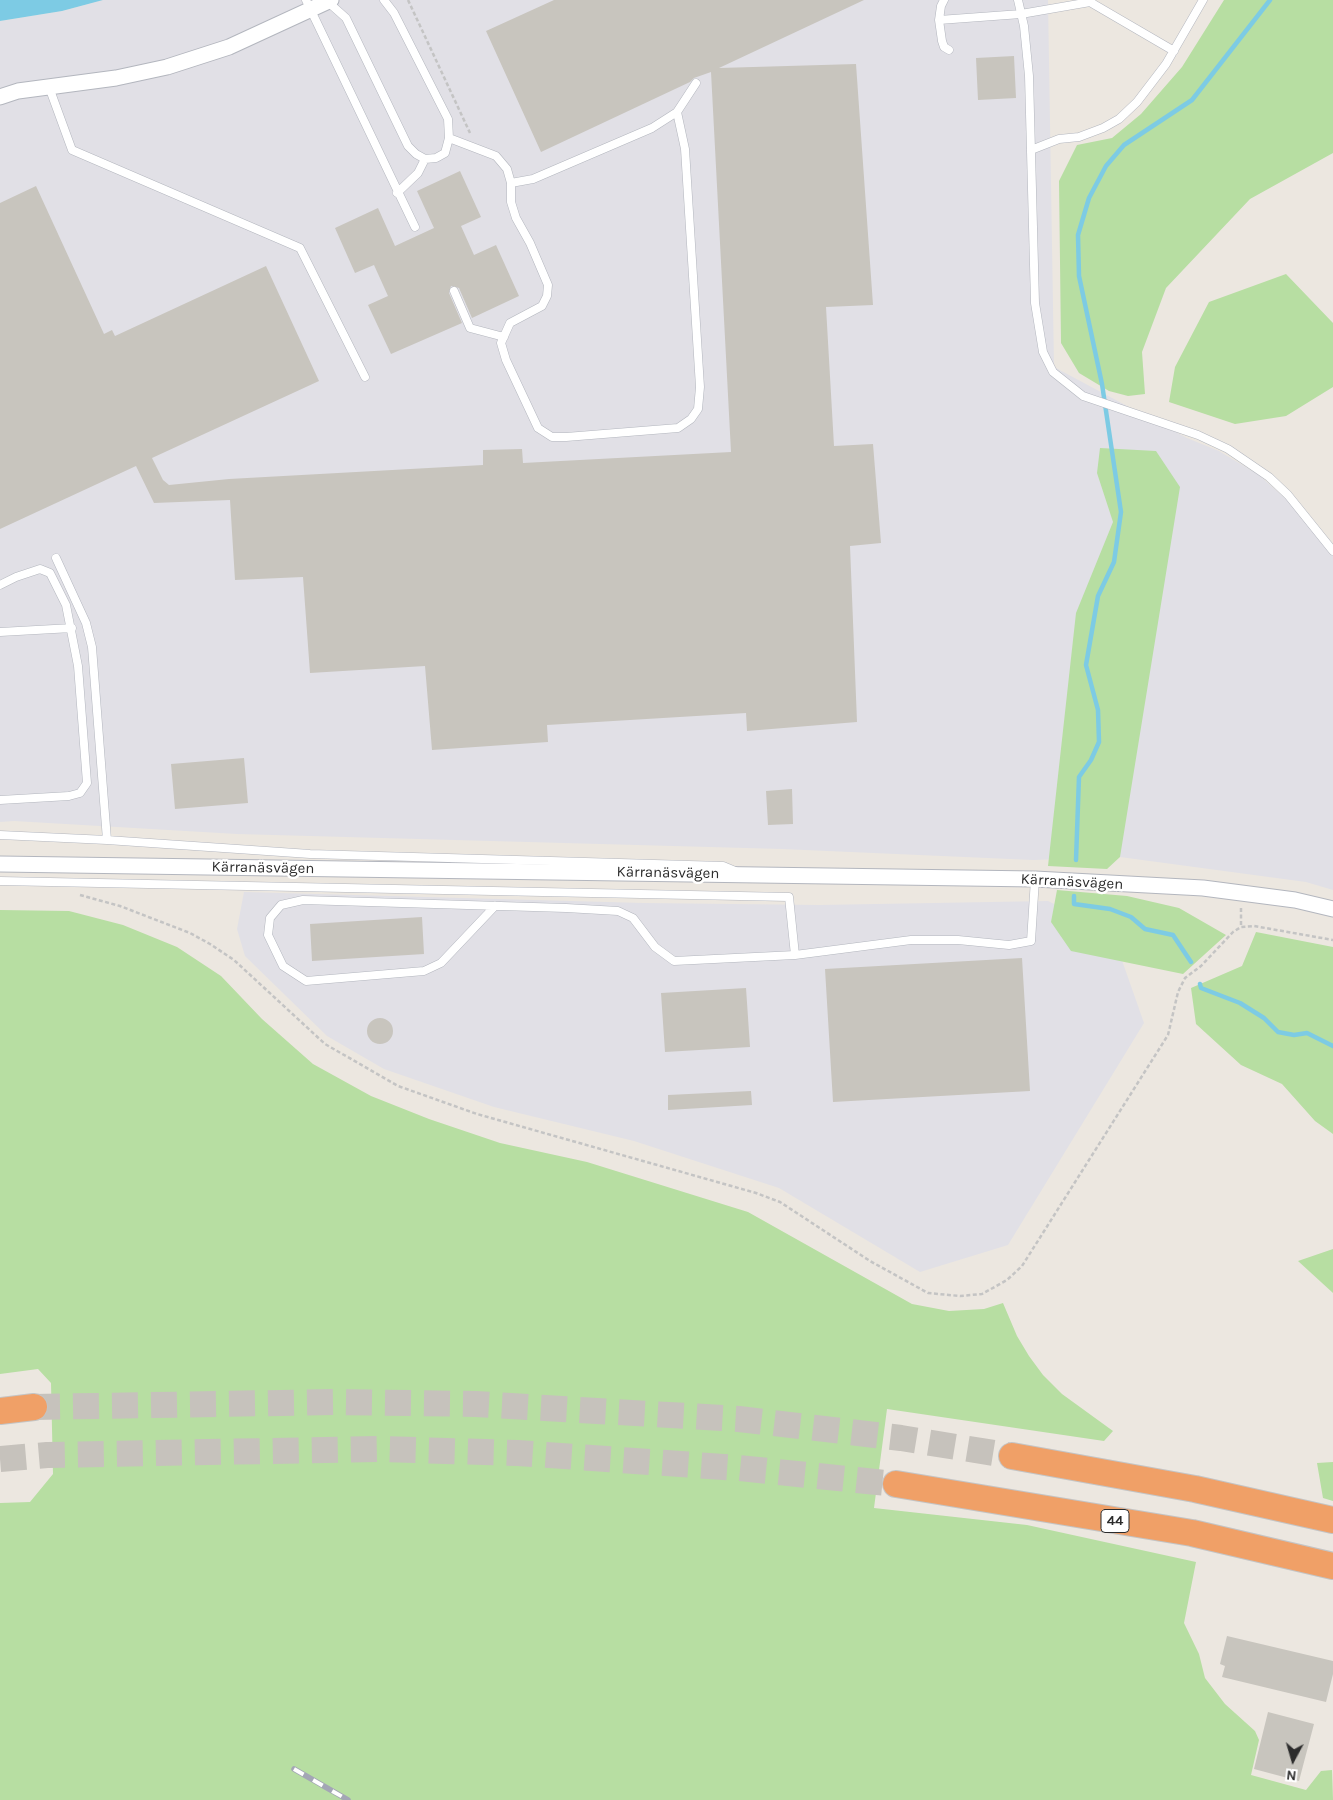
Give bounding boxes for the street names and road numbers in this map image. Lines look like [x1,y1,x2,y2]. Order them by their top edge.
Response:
street label: Kärranäsvägen [212,858,314,878]
street label: Kärranäsvägen [617,863,719,883]
street label: Kärranäsvägen [1020,870,1124,894]
road number: 44 [1101,1510,1129,1532]

